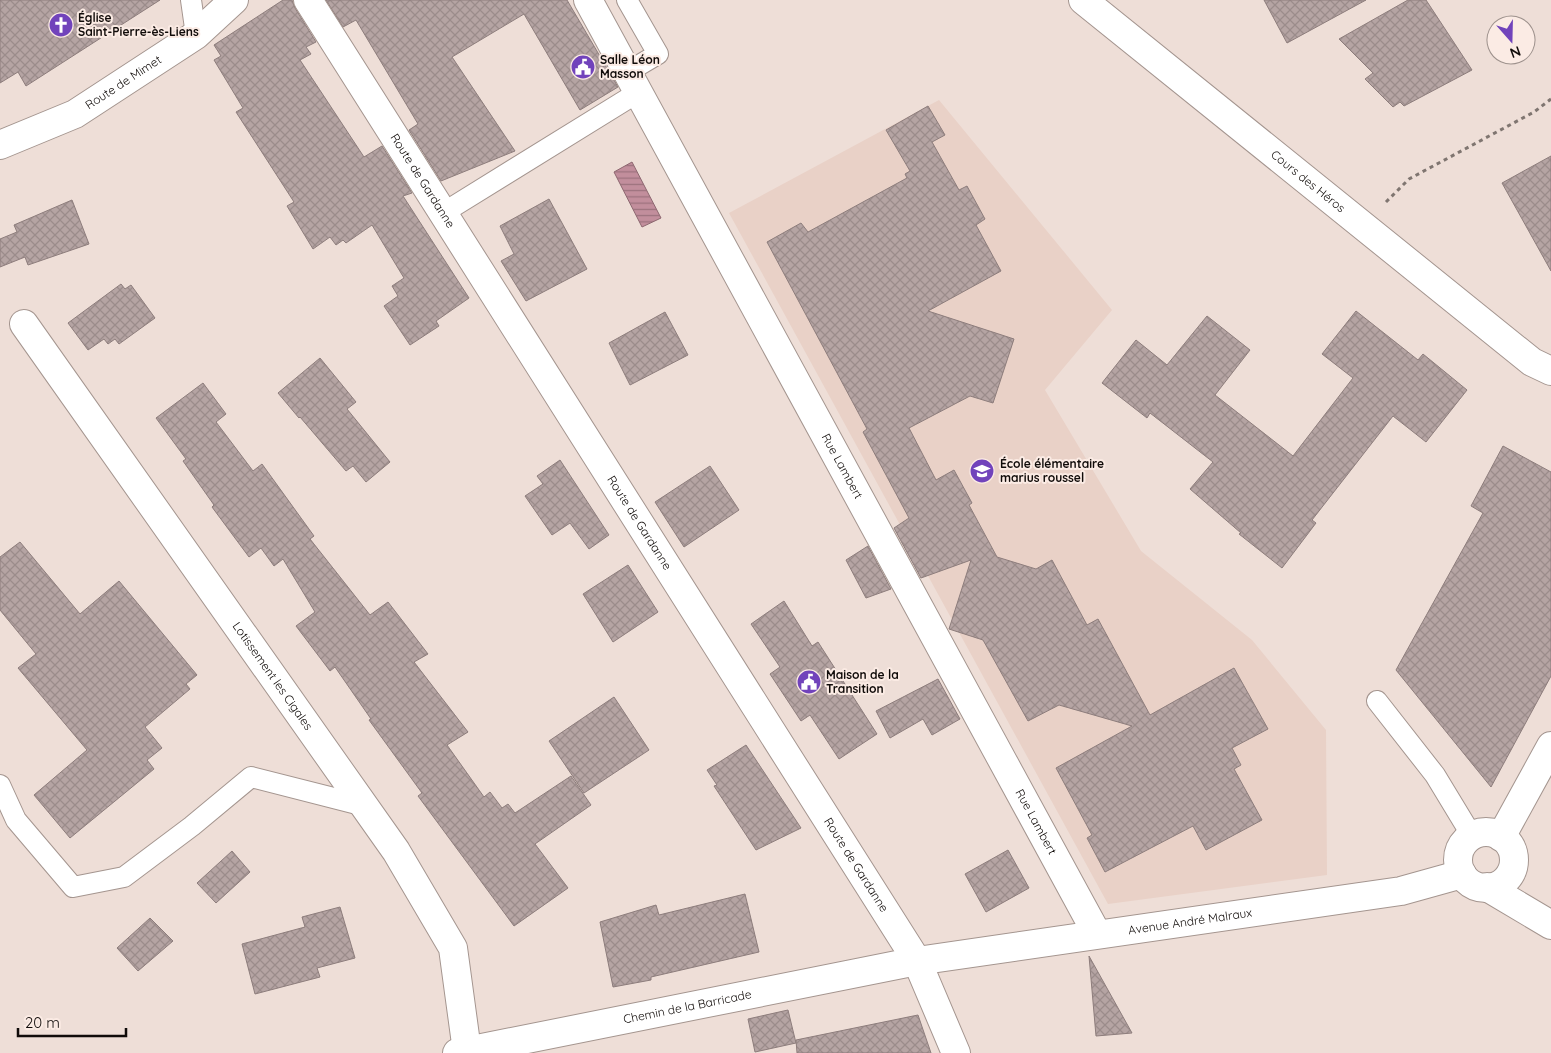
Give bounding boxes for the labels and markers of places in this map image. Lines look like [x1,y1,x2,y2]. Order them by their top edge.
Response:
place label: Église Saint-Pierre-ès-Liens [78,10,199,39]
church icon: Église Saint-Pierre-ès-Liens [48,12,74,38]
place label: Salle Léon Masson [600,52,660,81]
public building icon: Salle Léon Masson [570,54,596,80]
place label: École élémentaire marius roussel [1000,456,1104,485]
school or university icon: École élémentaire marius roussel [969,458,995,484]
place label: Maison de la Transition [826,667,899,696]
public building icon: Maison de la Transition [796,669,822,695]

